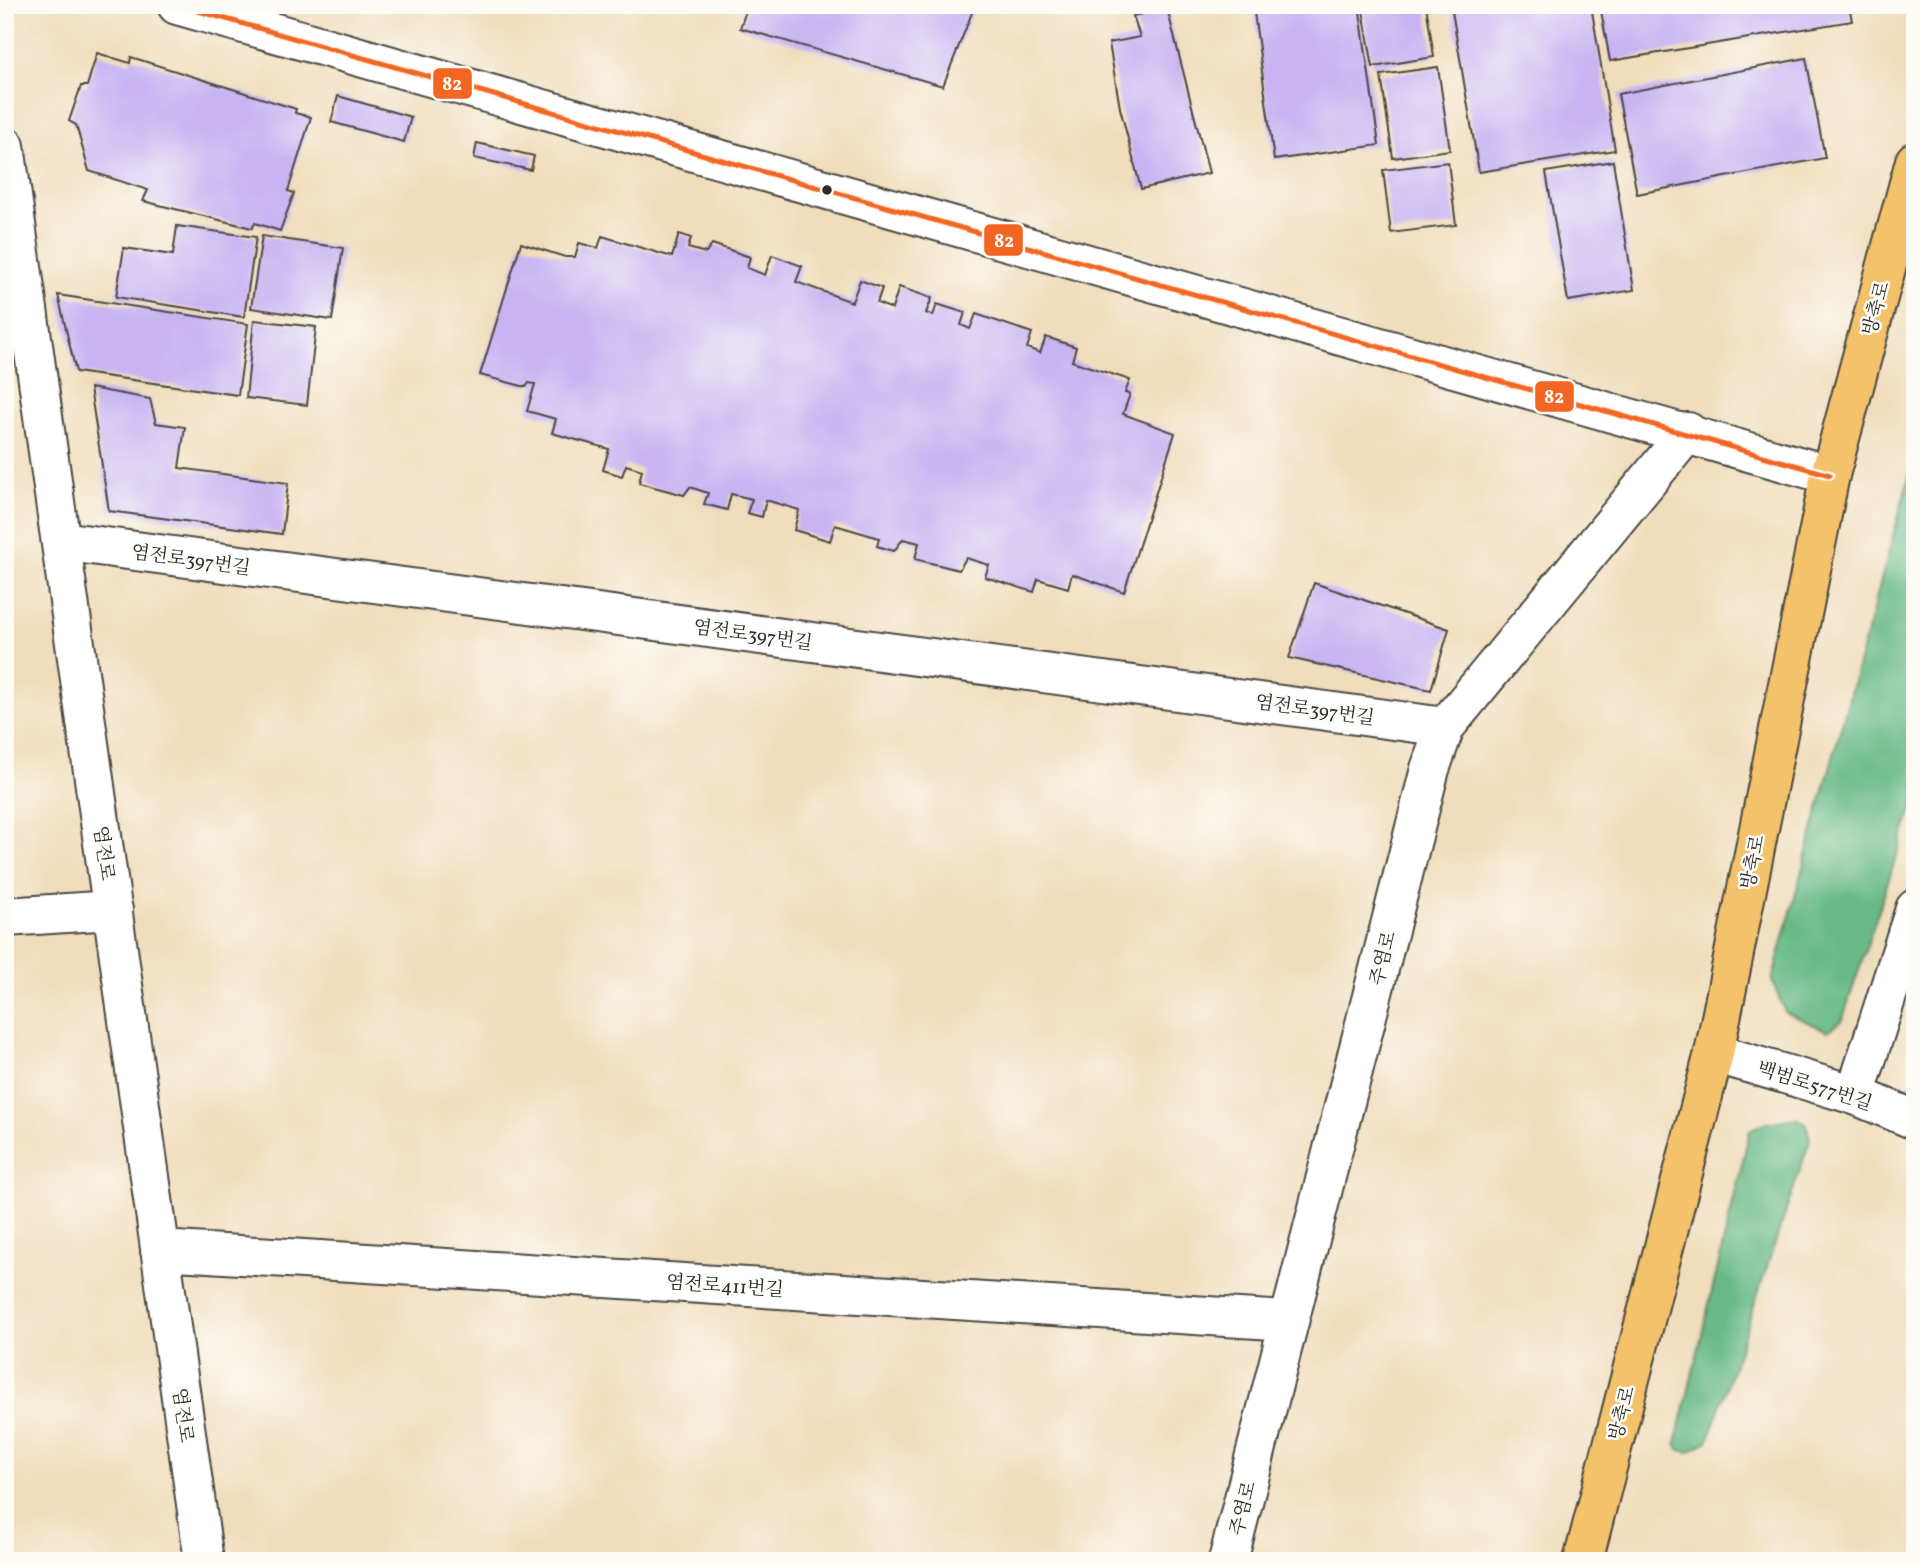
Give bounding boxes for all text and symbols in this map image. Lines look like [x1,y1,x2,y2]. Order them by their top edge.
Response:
line badge: 82 [432,67,473,100]
text: 82 [442,72,462,98]
unlabelled marker [820,183,834,197]
line badge: 82 [983,223,1024,257]
text: 82 [994,229,1014,255]
street label: 방축로 [1857,279,1897,338]
line badge: 82 [1534,380,1575,413]
text: 82 [1544,385,1564,411]
street label: 염전로397번길 [129,540,252,582]
street label: 염전로397번길 [691,615,814,657]
street label: 염전로397번길 [1253,690,1376,732]
street label: 염전로 [86,824,120,882]
street label: 방축로 [1736,833,1772,892]
street label: 주염로 [1365,929,1403,988]
street label: 백범로577번길 [1754,1056,1875,1118]
street label: 염전로411번길 [665,1270,785,1304]
street label: 방축로 [1604,1384,1642,1443]
street label: 염전로 [165,1386,199,1444]
street label: 주염로 [1225,1479,1263,1538]

